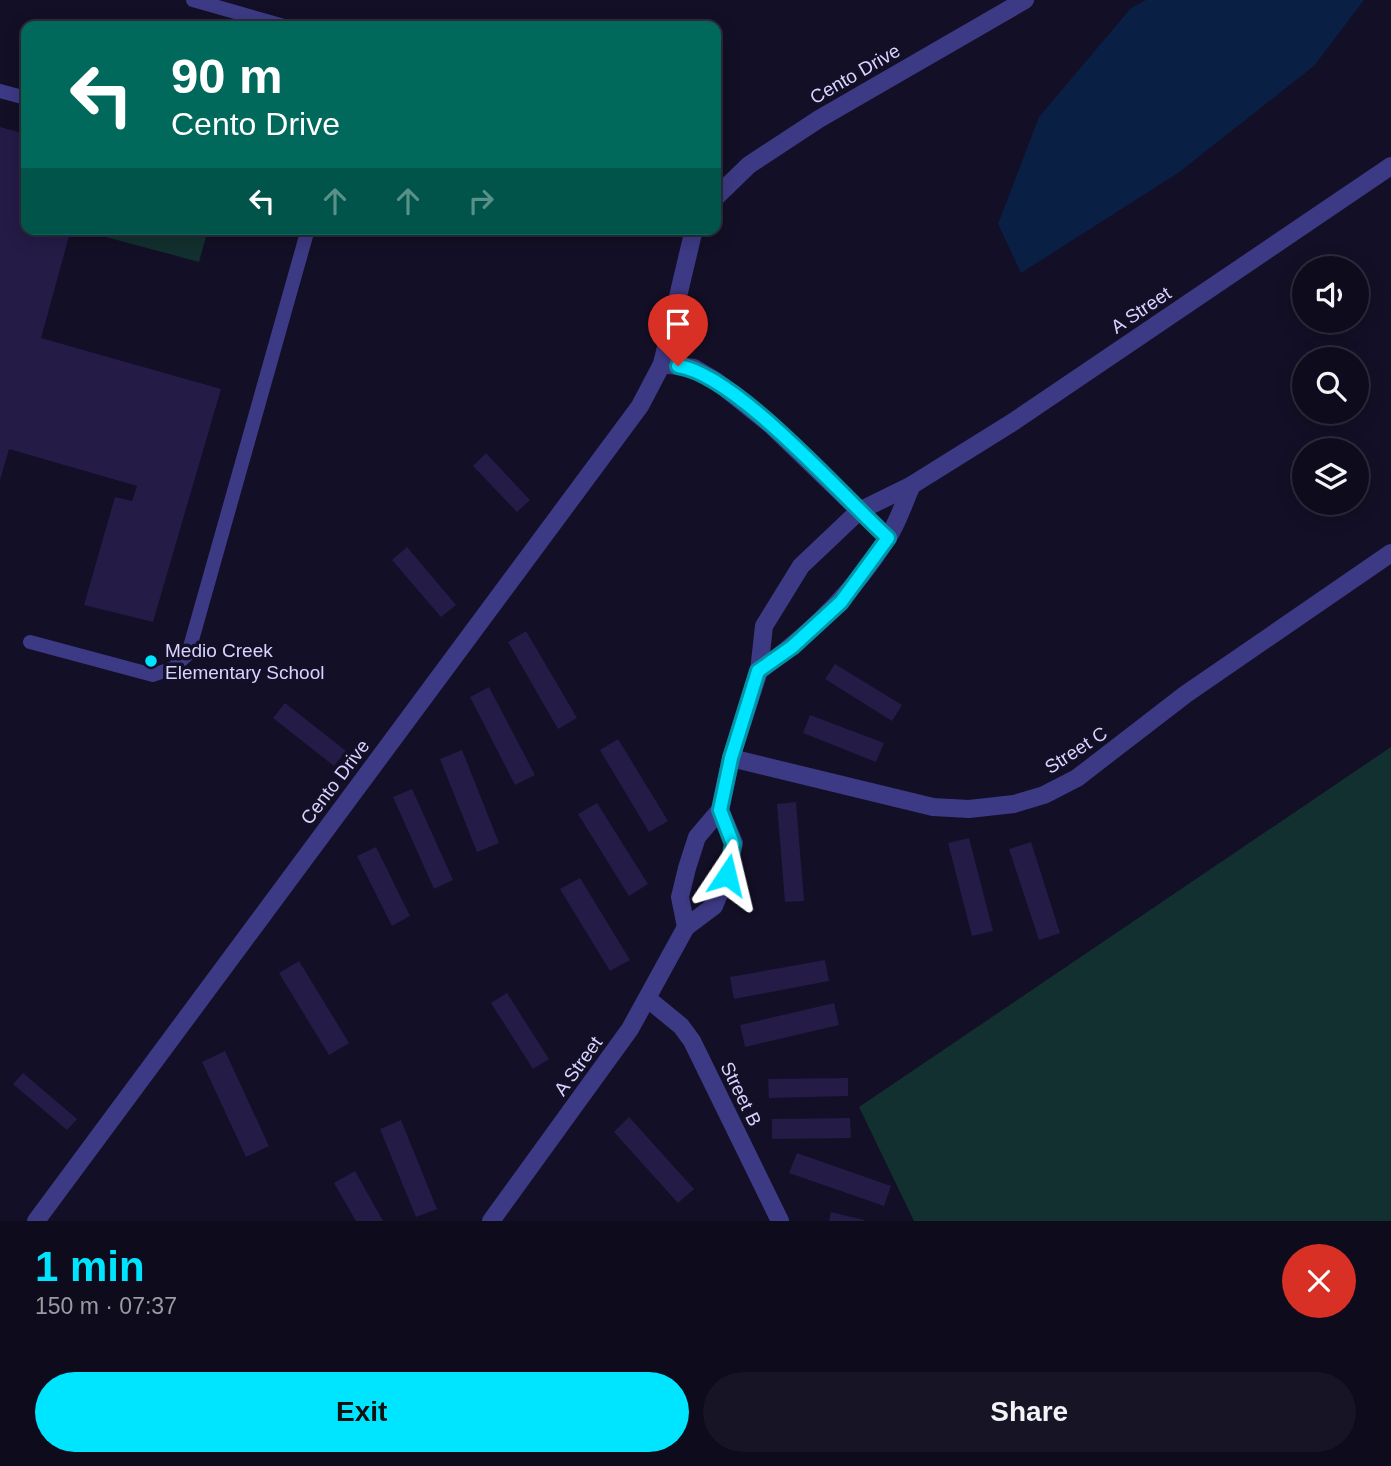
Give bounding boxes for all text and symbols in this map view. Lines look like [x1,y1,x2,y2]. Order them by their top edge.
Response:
street label: Cento Drive [806,40,904,108]
icon: left [56,49,147,140]
text: 90 m [171,49,283,103]
text: Cento Drive [171,106,340,142]
icon: left [243,182,281,220]
icon: ahead [316,182,354,220]
icon: ahead [389,182,427,220]
icon: right [462,182,500,220]
map controls [1292,256,1369,515]
button: sound [1292,256,1369,333]
street label: A Street [1107,282,1175,338]
pin [648,294,708,366]
icon: arrive [659,305,697,343]
button: search [1292,347,1369,424]
button: layers [1292,438,1369,515]
place label: Medio Creek Elementary School [165,640,324,683]
marker: Medio Creek Elementary School [143,653,159,669]
street label: Street C [1041,722,1111,778]
street label: Cento Drive [296,736,374,828]
position arrow [690,838,764,912]
street label: A Street [550,1032,607,1100]
street label: Street B [717,1059,765,1129]
text: 1 min [35,1243,145,1290]
button: close [1282,1244,1356,1318]
text: 150 m · 07:37 [35,1293,177,1319]
button: Exit [35,1372,689,1452]
button: Share [703,1372,1356,1452]

